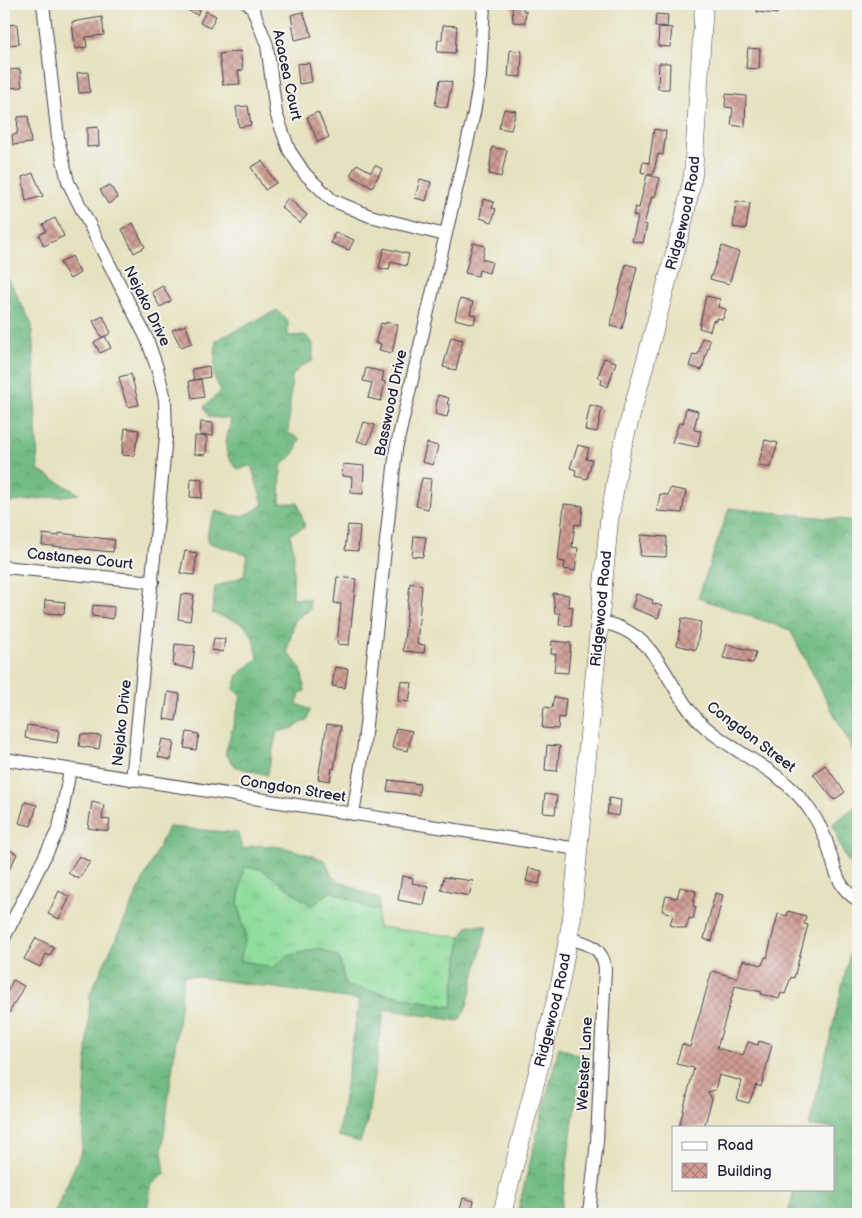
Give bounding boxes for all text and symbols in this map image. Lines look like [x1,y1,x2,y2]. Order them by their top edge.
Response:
street label: Acacea Court [268,28,306,123]
street label: Ridgewood Road [661,156,704,272]
street label: Nejako Drive [119,263,175,349]
street label: Basswood Drive [370,348,412,458]
street label: Castanea Court [26,544,134,574]
street label: Ridgewood Road [586,550,616,667]
street label: Nejako Drive [108,679,136,767]
street label: Congdon Street [703,697,800,777]
street label: Congdon Street [239,771,348,807]
street label: Ridgewood Road [530,952,575,1069]
street label: Webster Lane [573,1016,597,1112]
legend [672,1126,834,1190]
text: Road [717,1136,753,1155]
text: Building [717,1162,772,1181]

